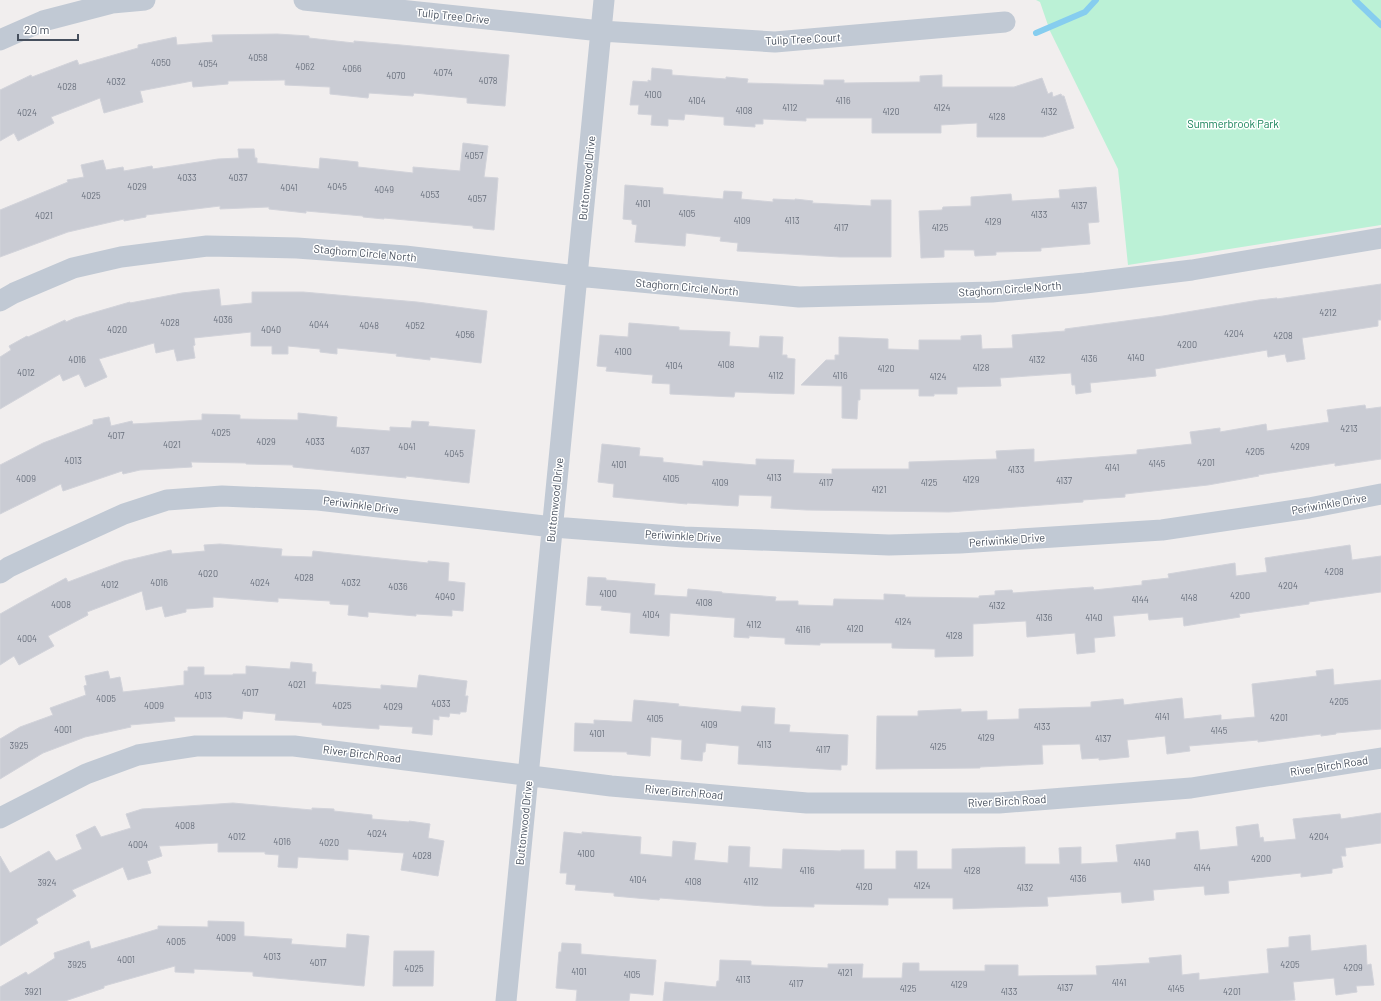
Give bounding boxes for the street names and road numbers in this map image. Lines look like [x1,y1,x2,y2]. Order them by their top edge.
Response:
street label: Tulip Tree Drive [416,5,490,26]
street label: Tulip Tree Court [765,30,841,47]
street label: Buttonwood Drive [576,135,597,221]
street label: Staghorn Circle North [313,242,417,263]
street label: Staghorn Circle North [635,276,739,297]
street label: Staghorn Circle North [958,278,1062,299]
street label: Buttonwood Drive [544,457,565,543]
street label: Periwinkle Drive [1290,490,1368,517]
street label: Periwinkle Drive [322,493,400,516]
street label: Periwinkle Drive [645,527,722,544]
street label: Periwinkle Drive [968,530,1046,549]
street label: River Birch Road [322,742,402,765]
street label: River Birch Road [1289,753,1369,778]
street label: Buttonwood Drive [513,780,534,866]
street label: River Birch Road [644,782,724,801]
street label: River Birch Road [967,792,1046,809]

